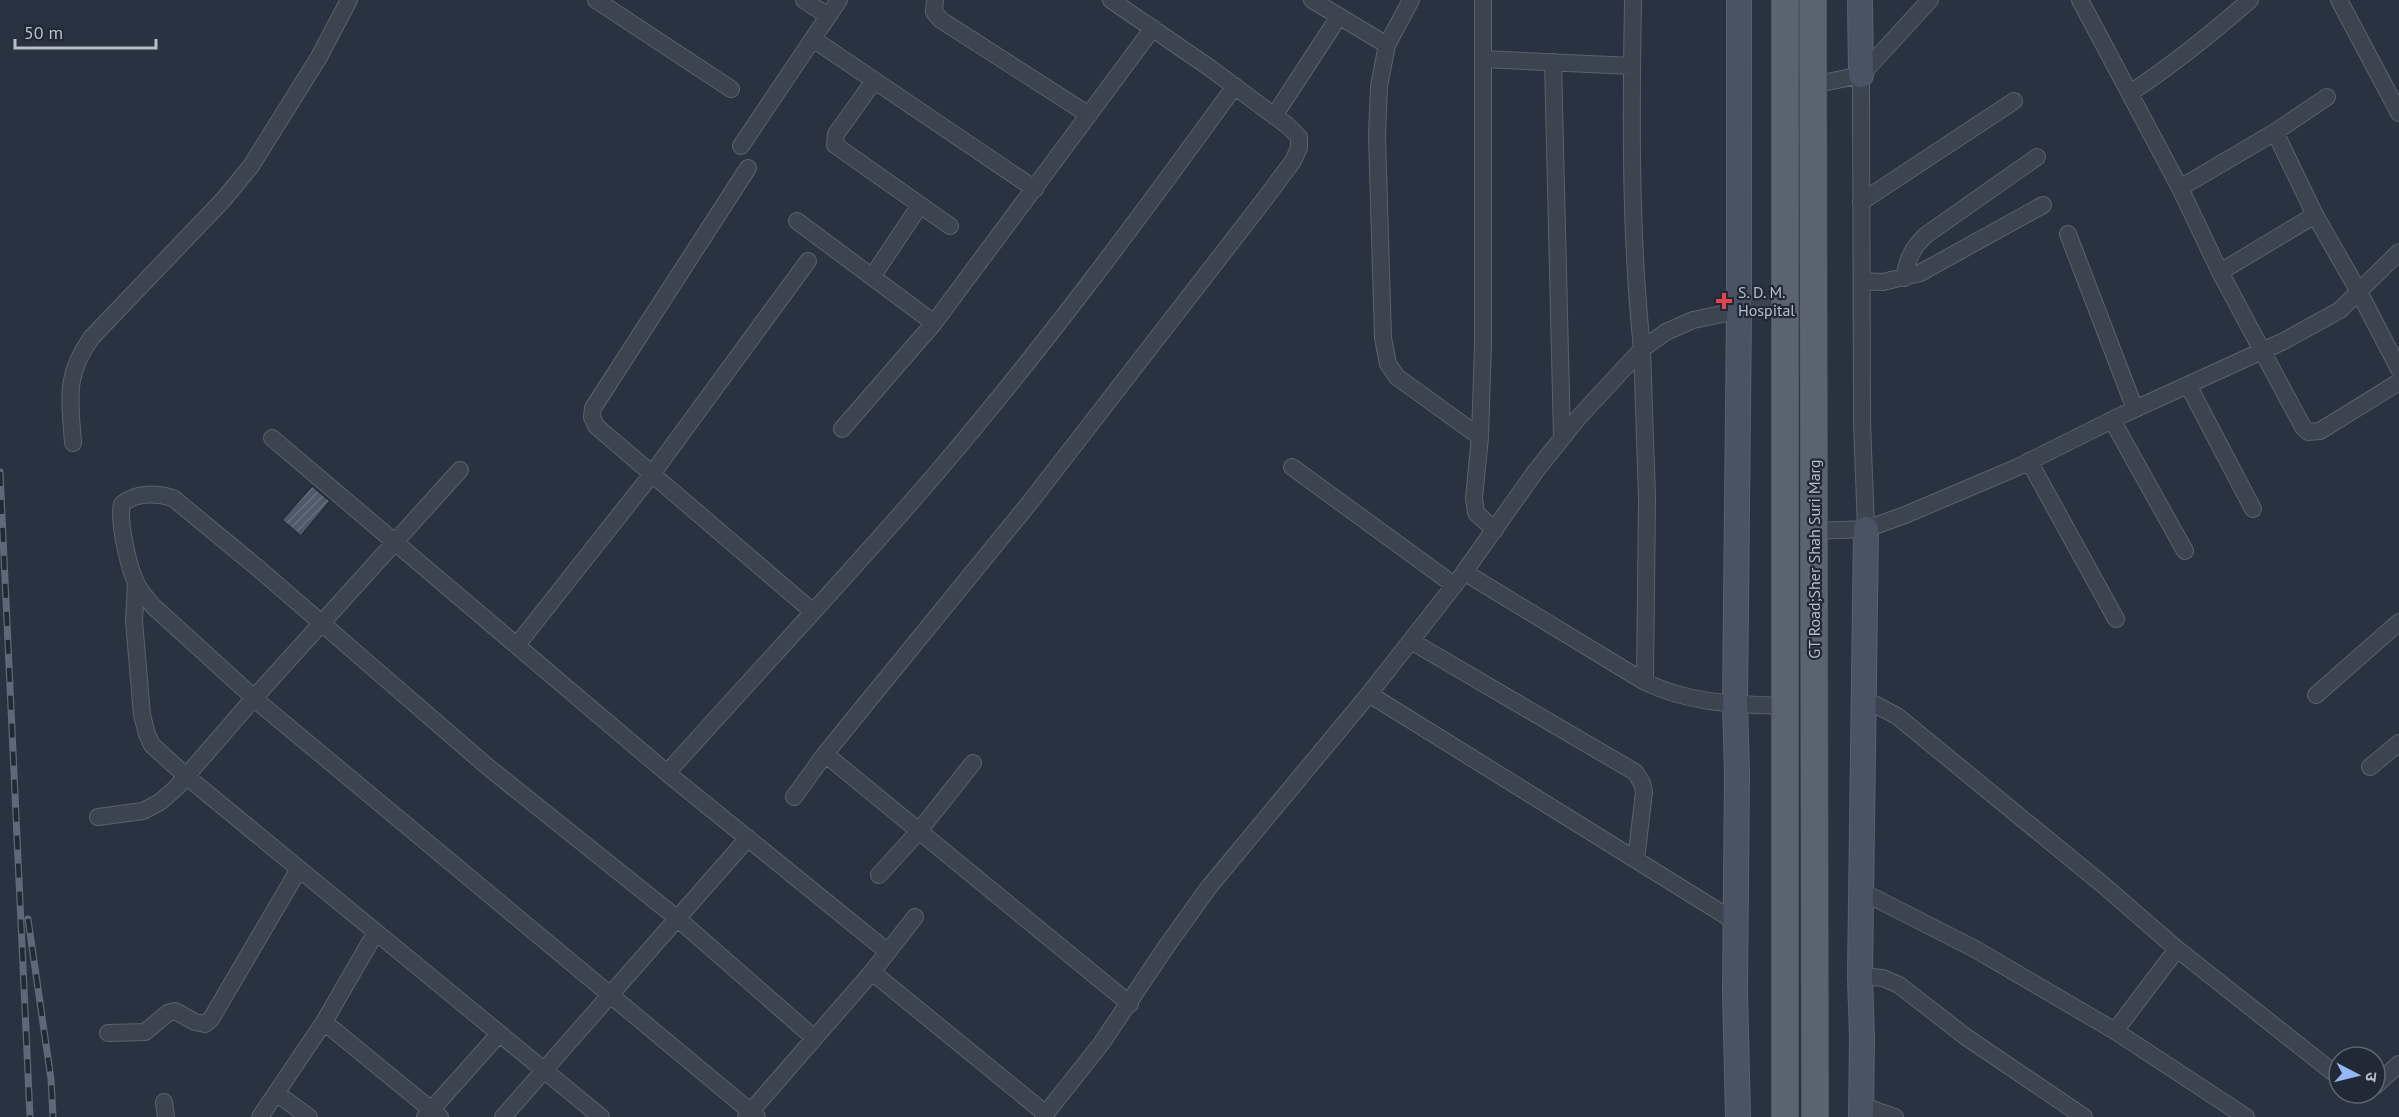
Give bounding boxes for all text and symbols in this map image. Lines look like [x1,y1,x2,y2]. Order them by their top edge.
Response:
scale bar [15,12,156,50]
text: 50 m [24,21,63,44]
place label: S. D. M. Hospital [1738,282,1795,320]
marker: S. D. M. Hospital [1715,292,1733,310]
street label: GT Road;Sher Shah Suri Marg [1804,459,1824,659]
north arrow [2327,1045,2387,1105]
text: उ [2361,1071,2382,1083]

